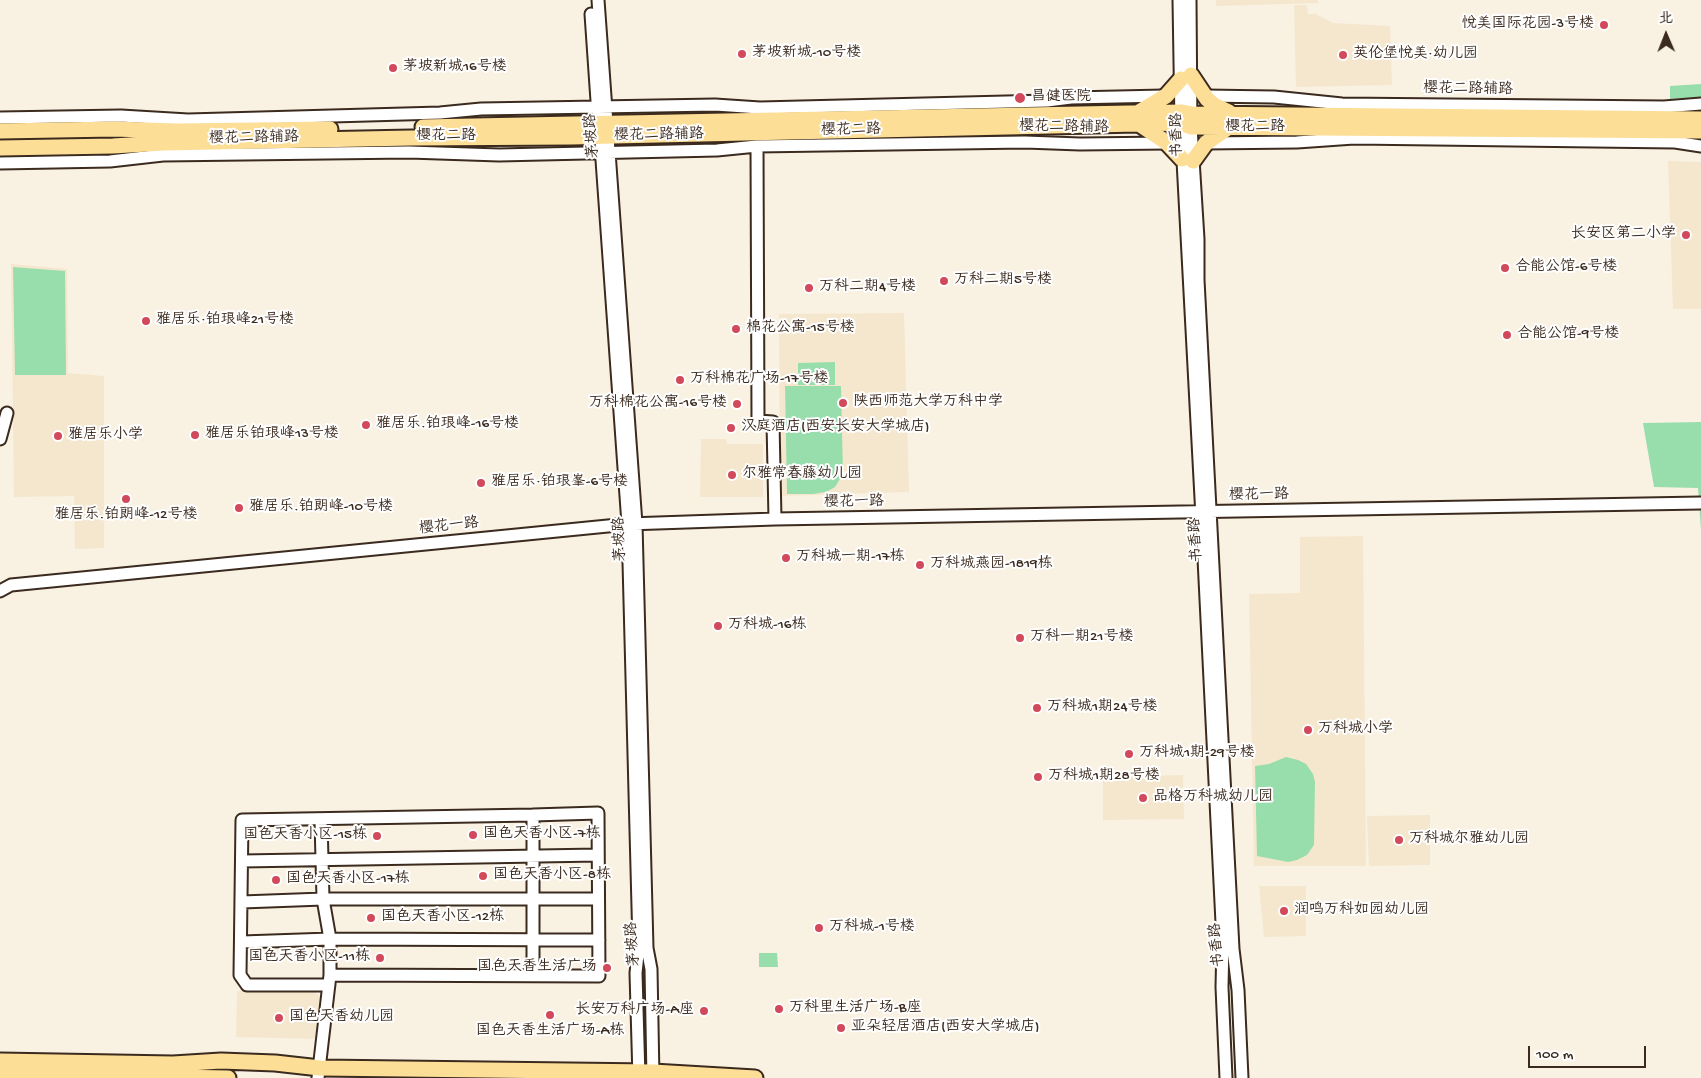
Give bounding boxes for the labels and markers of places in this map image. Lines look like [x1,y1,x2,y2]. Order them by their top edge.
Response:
place label: 悦美国际花园-3号楼 [1462,16,1594,34]
marker: 悦美国际花园-3号楼 [1598,19,1610,31]
place label: 茅坡新城-10号楼 [752,45,861,63]
place label: 英伦堡悦美·幼儿园 [1353,46,1478,64]
marker: 茅坡新城-10号楼 [736,48,748,60]
marker: 英伦堡悦美·幼儿园 [1337,49,1349,61]
place label: 茅坡新城16号楼 [403,59,507,77]
marker: 茅坡新城16号楼 [387,62,399,74]
place label: 昌健医院 [1031,89,1091,107]
marker: 昌健医院 [1013,91,1027,105]
place label: 长安区第二小学 [1571,226,1676,244]
marker: 长安区第二小学 [1680,229,1692,241]
place label: 合能公馆-6号楼 [1515,259,1617,277]
marker: 合能公馆-6号楼 [1499,262,1511,274]
place label: 万科二期5号楼 [954,272,1052,290]
marker: 万科二期5号楼 [938,275,950,287]
place label: 万科二期4号楼 [819,279,916,297]
marker: 万科二期4号楼 [803,282,815,294]
place label: 雅居乐·铂琅峰21号楼 [156,312,294,330]
marker: 雅居乐·铂琅峰21号楼 [140,315,152,327]
place label: 棉花公寓-15号楼 [746,320,855,338]
marker: 棉花公寓-15号楼 [730,323,742,335]
place label: 合能公馆-9号楼 [1517,326,1619,344]
marker: 合能公馆-9号楼 [1501,329,1513,341]
place label: 万科棉花广场-17号楼 [690,371,829,389]
marker: 万科棉花广场-17号楼 [674,374,686,386]
place label: 陕西师范大学万科中学 [853,394,1003,412]
place label: 万科棉花公寓-16号楼 [589,395,727,413]
marker: 陕西师范大学万科中学 [837,397,849,409]
marker: 万科棉花公寓-16号楼 [731,398,743,410]
place label: 雅居乐.铂琅峰-16号楼 [376,416,519,434]
marker: 雅居乐.铂琅峰-16号楼 [360,419,372,431]
place label: 汉庭酒店(西安长安大学城店) [741,419,929,437]
marker: 汉庭酒店(西安长安大学城店) [725,422,737,434]
place label: 雅居乐铂琅峰13号楼 [205,426,339,444]
place label: 雅居乐小学 [68,427,143,445]
marker: 雅居乐铂琅峰13号楼 [189,429,201,441]
marker: 雅居乐小学 [52,430,64,442]
place label: 尔雅常春藤幼儿园 [742,466,862,484]
marker: 尔雅常春藤幼儿园 [726,469,738,481]
place label: 雅居乐·铂琅峯-6号楼 [491,474,628,492]
marker: 雅居乐·铂琅峯-6号楼 [475,477,487,489]
marker: 雅居乐.铂朗峰-12号楼 [120,493,132,505]
place label: 雅居乐.铂朗峰-10号楼 [249,499,393,517]
marker: 雅居乐.铂朗峰-10号楼 [233,502,245,514]
place label: 雅居乐.铂朗峰-12号楼 [55,507,197,525]
place label: 万科城一期-17栋 [796,549,905,567]
marker: 万科城一期-17栋 [780,552,792,564]
place label: 万科城燕园-1819栋 [930,556,1053,574]
marker: 万科城燕园-1819栋 [914,559,926,571]
place label: 万科城-16栋 [728,617,806,635]
marker: 万科城-16栋 [712,620,724,632]
place label: 万科一期21号楼 [1030,629,1133,647]
marker: 万科一期21号楼 [1014,632,1026,644]
place label: 万科城1期24号楼 [1047,699,1158,717]
marker: 万科城1期24号楼 [1031,702,1043,714]
place label: 万科城小学 [1318,721,1393,739]
marker: 万科城小学 [1302,724,1314,736]
place label: 万科城1期-29号楼 [1139,745,1255,763]
marker: 万科城1期-29号楼 [1123,748,1135,760]
place label: 万科城1期28号楼 [1048,768,1160,786]
marker: 万科城1期28号楼 [1032,771,1044,783]
place label: 品格万科城幼儿园 [1153,789,1273,807]
marker: 品格万科城幼儿园 [1137,792,1149,804]
place label: 国色天香小区-7栋 [483,826,601,844]
place label: 国色天香小区-15栋 [243,827,367,845]
marker: 国色天香小区-7栋 [467,829,479,841]
marker: 国色天香小区-15栋 [371,830,383,842]
place label: 万科城尔雅幼儿园 [1409,831,1529,849]
marker: 万科城尔雅幼儿园 [1393,834,1405,846]
place label: 国色天香小区-8栋 [493,867,611,885]
marker: 国色天香小区-8栋 [477,870,489,882]
place label: 国色天香小区-17栋 [286,871,410,889]
marker: 国色天香小区-17栋 [270,874,282,886]
place label: 润鸣万科如园幼儿园 [1294,902,1429,920]
marker: 润鸣万科如园幼儿园 [1278,905,1290,917]
place label: 国色天香小区-12栋 [381,909,504,927]
marker: 国色天香小区-12栋 [365,912,377,924]
place label: 万科城-1号楼 [829,919,915,937]
marker: 万科城-1号楼 [813,922,825,934]
place label: 国色天香小区-11栋 [248,949,370,967]
marker: 国色天香小区-11栋 [374,952,386,964]
place label: 国色天香生活广场 [477,959,597,977]
marker: 国色天香生活广场 [601,962,613,974]
place label: 万科里生活广场-B座 [789,1000,921,1018]
place label: 长安万科广场-A座 [575,1002,694,1020]
marker: 万科里生活广场-B座 [773,1003,785,1015]
marker: 长安万科广场-A座 [698,1005,710,1017]
place label: 国色天香幼儿园 [289,1009,394,1027]
marker: 国色天香生活广场-A栋 [544,1009,556,1021]
marker: 国色天香幼儿园 [273,1012,285,1024]
place label: 亚朵轻居酒店(西安大学城店) [851,1019,1039,1037]
marker: 亚朵轻居酒店(西安大学城店) [835,1022,847,1034]
place label: 国色天香生活广场-A栋 [476,1023,624,1041]

